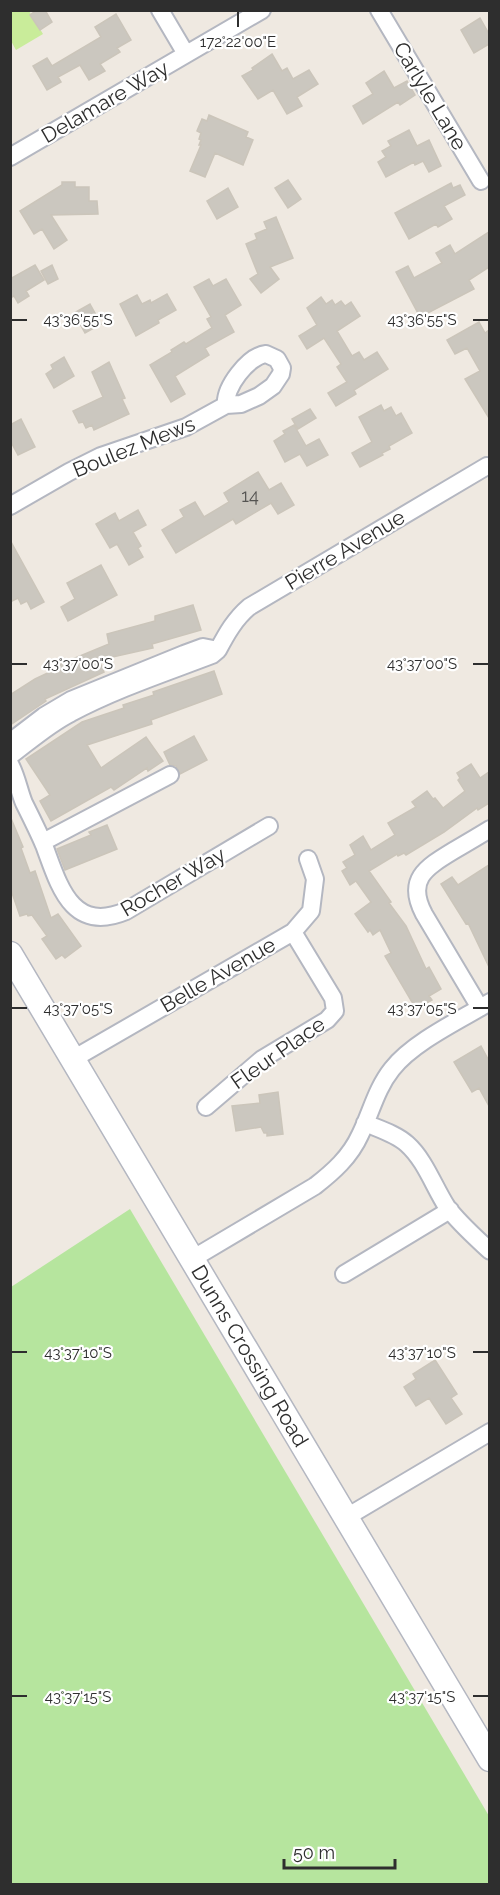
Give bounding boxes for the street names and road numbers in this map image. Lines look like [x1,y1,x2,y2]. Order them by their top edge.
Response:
street label: Carlyle Lane [388,37,472,154]
street label: Delamare Way [37,55,173,148]
street label: Boulez Mews [69,411,199,482]
street label: Pierre Avenue [280,504,409,595]
street label: Rocher Way [116,842,230,922]
street label: Belle Avenue [156,932,280,1018]
street label: Fleur Place [226,1011,330,1094]
street label: Dunns Crossing Road [186,1260,314,1451]

